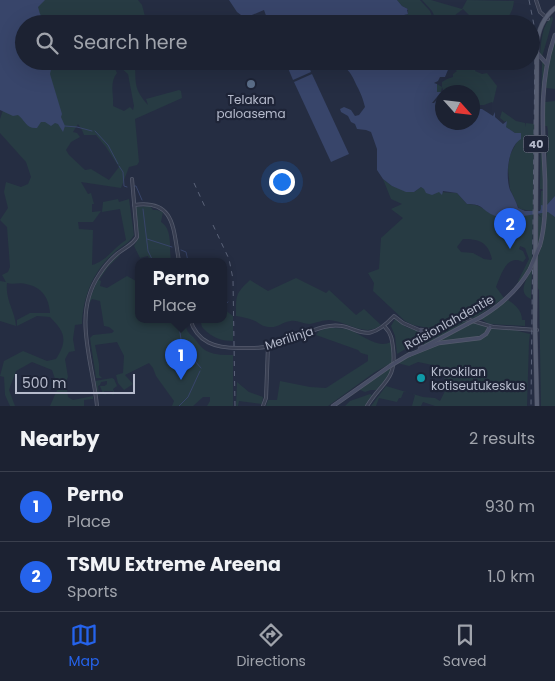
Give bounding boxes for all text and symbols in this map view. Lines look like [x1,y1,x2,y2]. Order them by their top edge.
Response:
search box [15,15,540,70]
icon: search [33,29,61,57]
text: Search here [73,29,187,56]
marker: Telakan paloasema [245,78,257,90]
north arrow [435,85,480,130]
place label: Telakan paloasema [216,91,286,122]
road number: 40 [524,136,548,152]
your location [269,169,295,195]
pin: 2 [494,208,526,249]
popup [135,258,227,323]
text: Perno [153,265,209,292]
street label: Raisionlahdentie [401,290,497,354]
text: Place [153,294,196,317]
street label: Merilinja [263,322,315,354]
pin: 1 [165,339,197,380]
place label: Krookilan kotiseutukeskus [431,363,526,394]
scale bar [15,371,135,394]
marker: Krookilan kotiseutukeskus [415,372,427,384]
text: 500 m [22,373,67,393]
text: Nearby [20,424,100,453]
text: 2 results [469,427,535,450]
text: Perno [67,481,124,508]
text: 1 [33,495,39,518]
text: 930 m [485,495,535,518]
text: Place [67,510,111,533]
text: TSMU Extreme Areena [67,551,281,578]
text: 2 [31,565,41,588]
text: 1.0 km [487,565,535,588]
text: Sports [67,580,118,603]
tab: Map [68,621,99,672]
tab: Directions [236,621,306,672]
tab: Saved [443,621,487,672]

